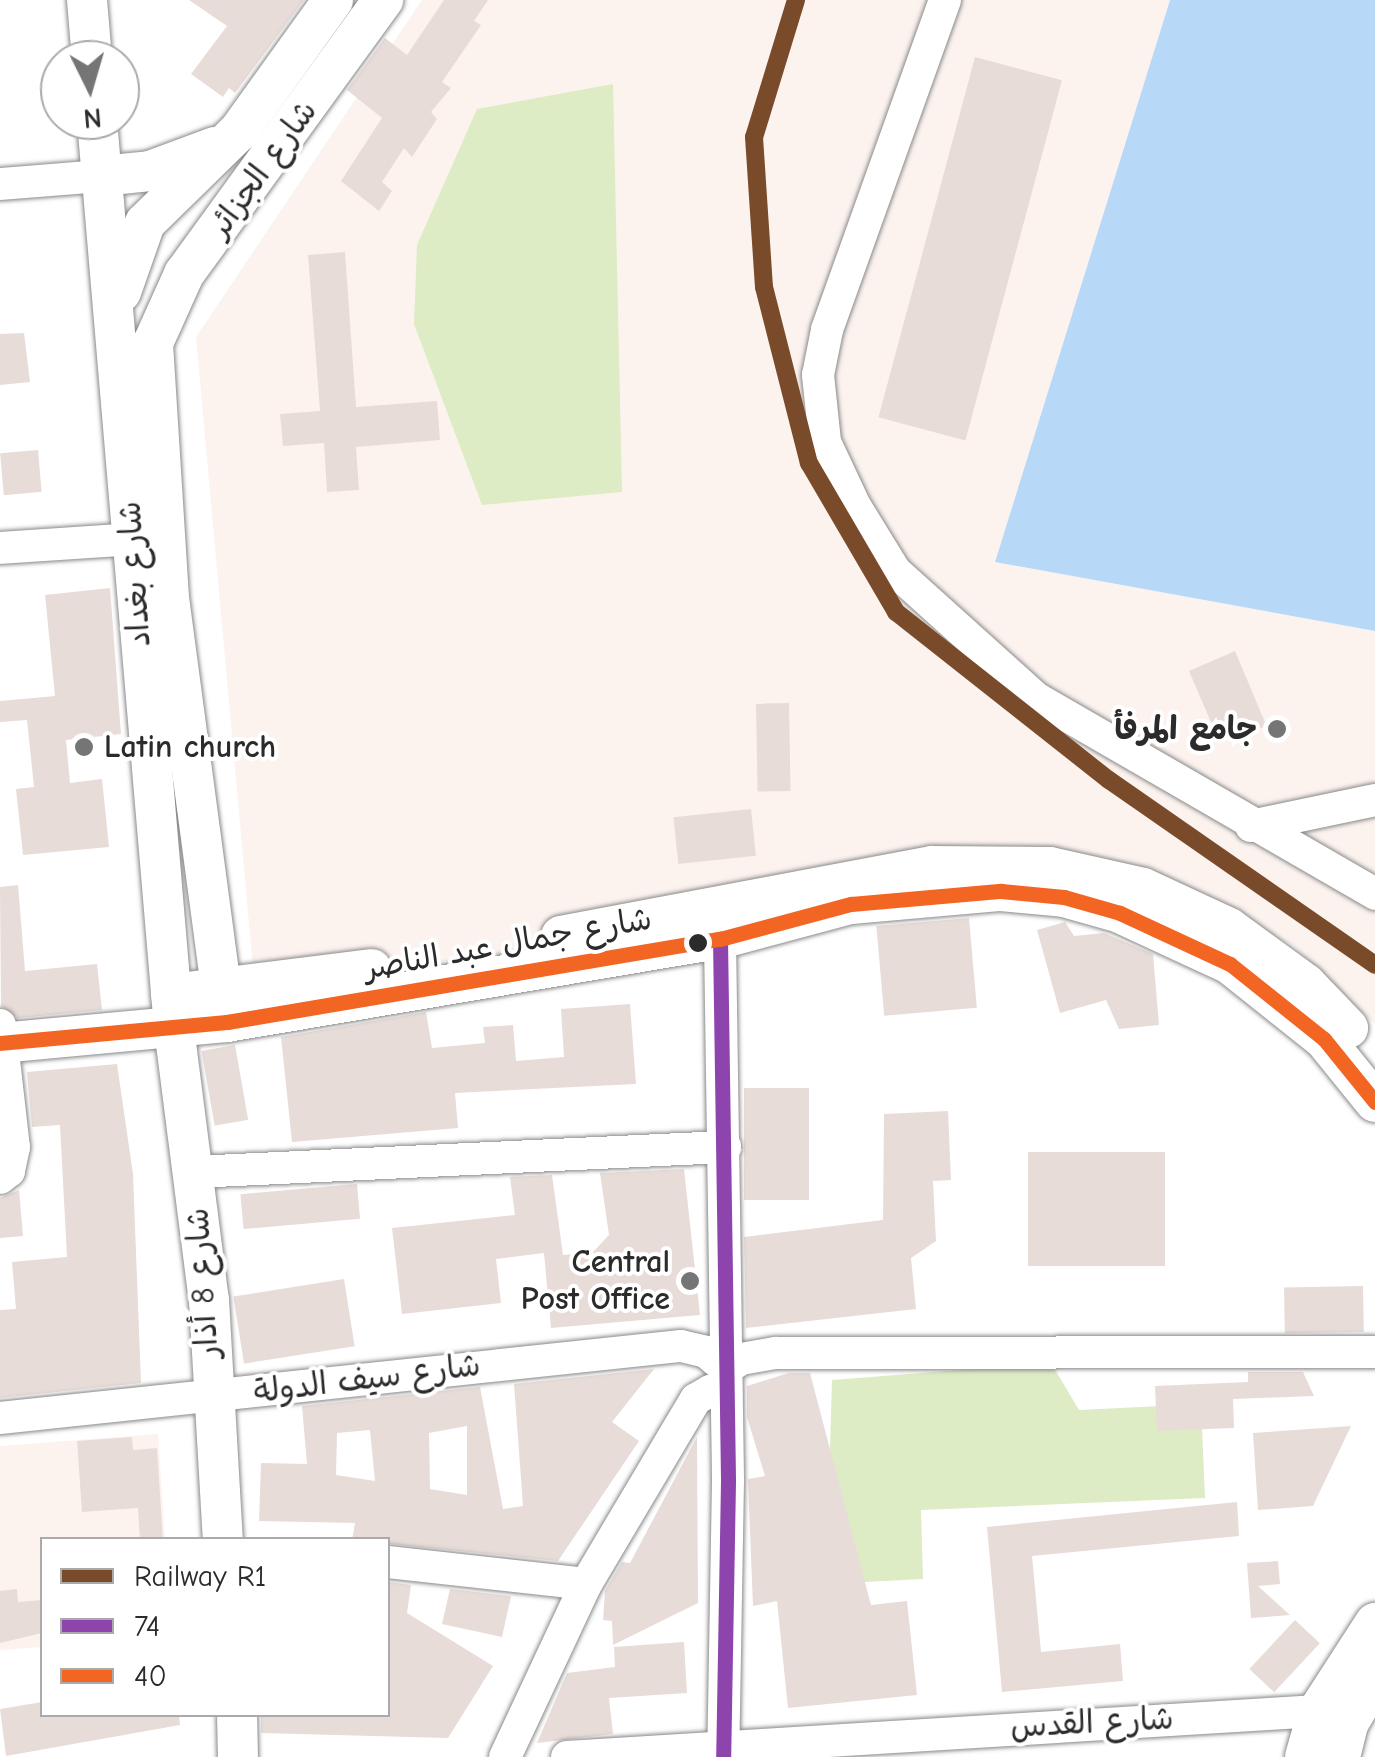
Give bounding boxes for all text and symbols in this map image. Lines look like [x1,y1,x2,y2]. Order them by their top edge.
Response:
north arrow [40,40,140,140]
street label: شارع الجزائر [200,93,326,245]
text: N [82,101,103,135]
street label: شارع بغداد [111,500,159,648]
place label: جامع المرفأ [1114,710,1257,748]
marker: جامع المرفأ [1266,718,1288,740]
place label: Latin church [104,728,276,766]
marker: Latin church [73,736,95,758]
street label: شارع جمال عبد الناصر [361,900,655,988]
unlabelled marker [688,933,708,953]
street label: شارع 8 أذار [179,1207,227,1359]
place label: Central Post Office [521,1244,670,1319]
marker: Central Post Office [679,1270,701,1292]
street label: شارع سيف الدولة [252,1346,482,1412]
legend [40,1537,390,1717]
text: Railway R1 [134,1559,266,1594]
text: 74 [134,1609,160,1644]
text: 40 [134,1659,167,1694]
street label: شارع القدس [1009,1700,1175,1746]

